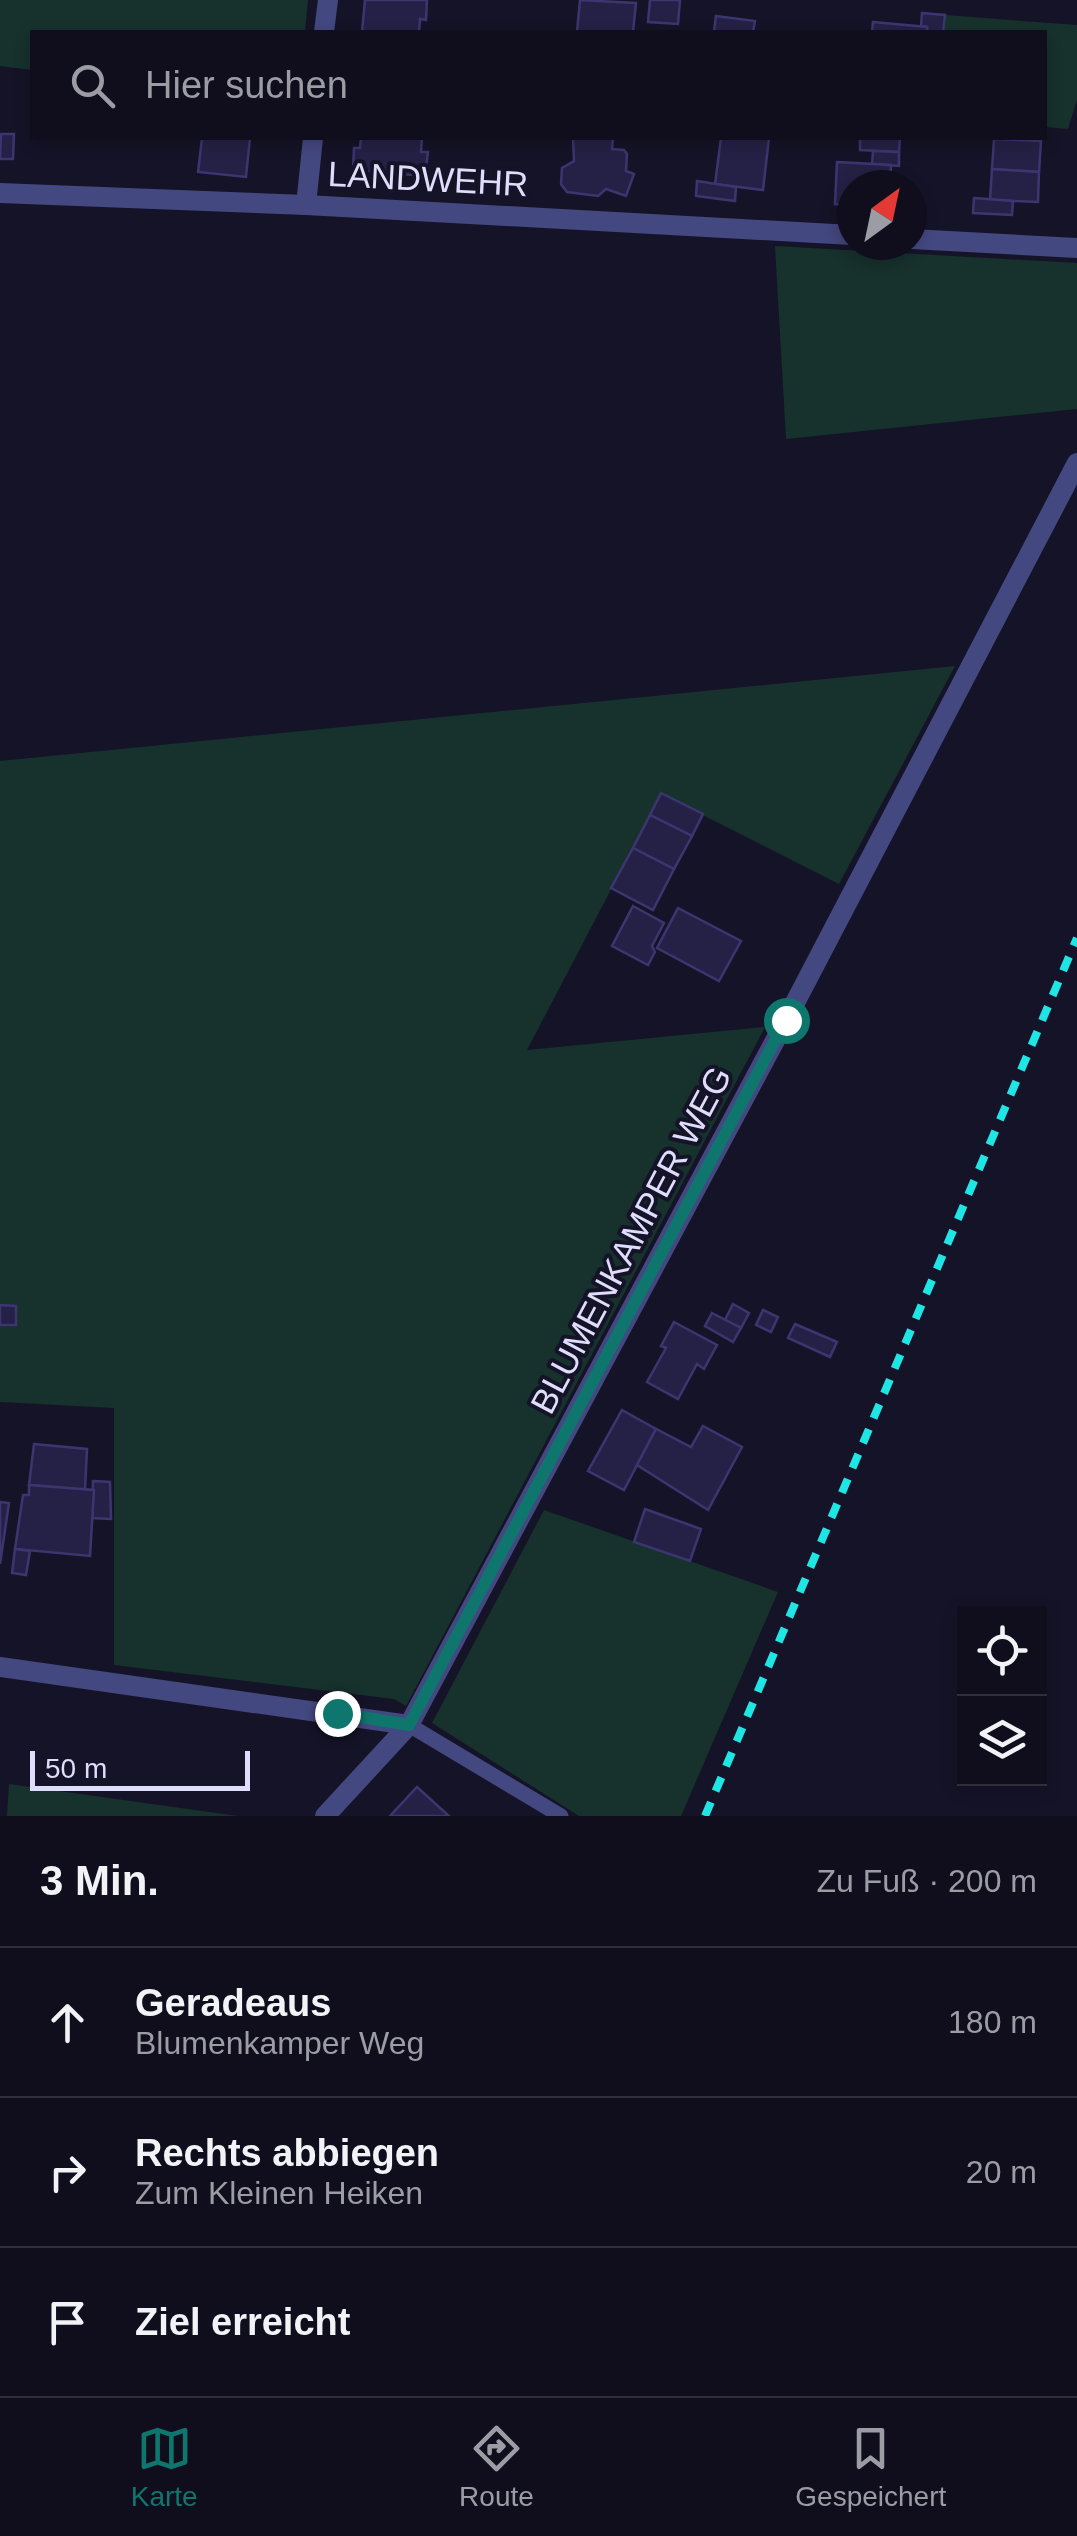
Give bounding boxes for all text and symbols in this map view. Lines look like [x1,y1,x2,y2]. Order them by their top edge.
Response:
search box [30,30,1047,140]
icon: search [65,58,120,113]
text: Hier suchen [145,64,348,106]
street label: LANDWEHR [327,154,529,203]
north arrow [837,170,927,260]
route start [764,998,810,1044]
street label: BLUMENKAMPER WEG [522,1060,739,1420]
map controls [957,1606,1047,1786]
button: locate [957,1606,1047,1696]
route end [315,1691,361,1737]
button: layers [957,1696,1047,1786]
scale bar [30,1746,250,1790]
text: 50 m [45,1753,107,1784]
text: 3 Min. [40,1857,159,1904]
text: Zu Fuß · 200 m [817,1863,1037,1899]
text: Geradeaus [135,1982,331,2024]
icon: ahead [40,1995,95,2050]
text: 180 m [948,2004,1037,2040]
text: Blumenkamper Weg [135,2025,424,2061]
text: Rechts abbiegen [135,2132,439,2174]
icon: right [40,2145,95,2200]
text: 20 m [966,2154,1037,2190]
text: Zum Kleinen Heiken [135,2175,423,2211]
icon: arrive [40,2295,95,2350]
text: Ziel erreicht [135,2301,350,2343]
tab: Karte [131,2421,198,2513]
tab: Route [459,2421,534,2513]
tab: Gespeichert [795,2421,946,2513]

